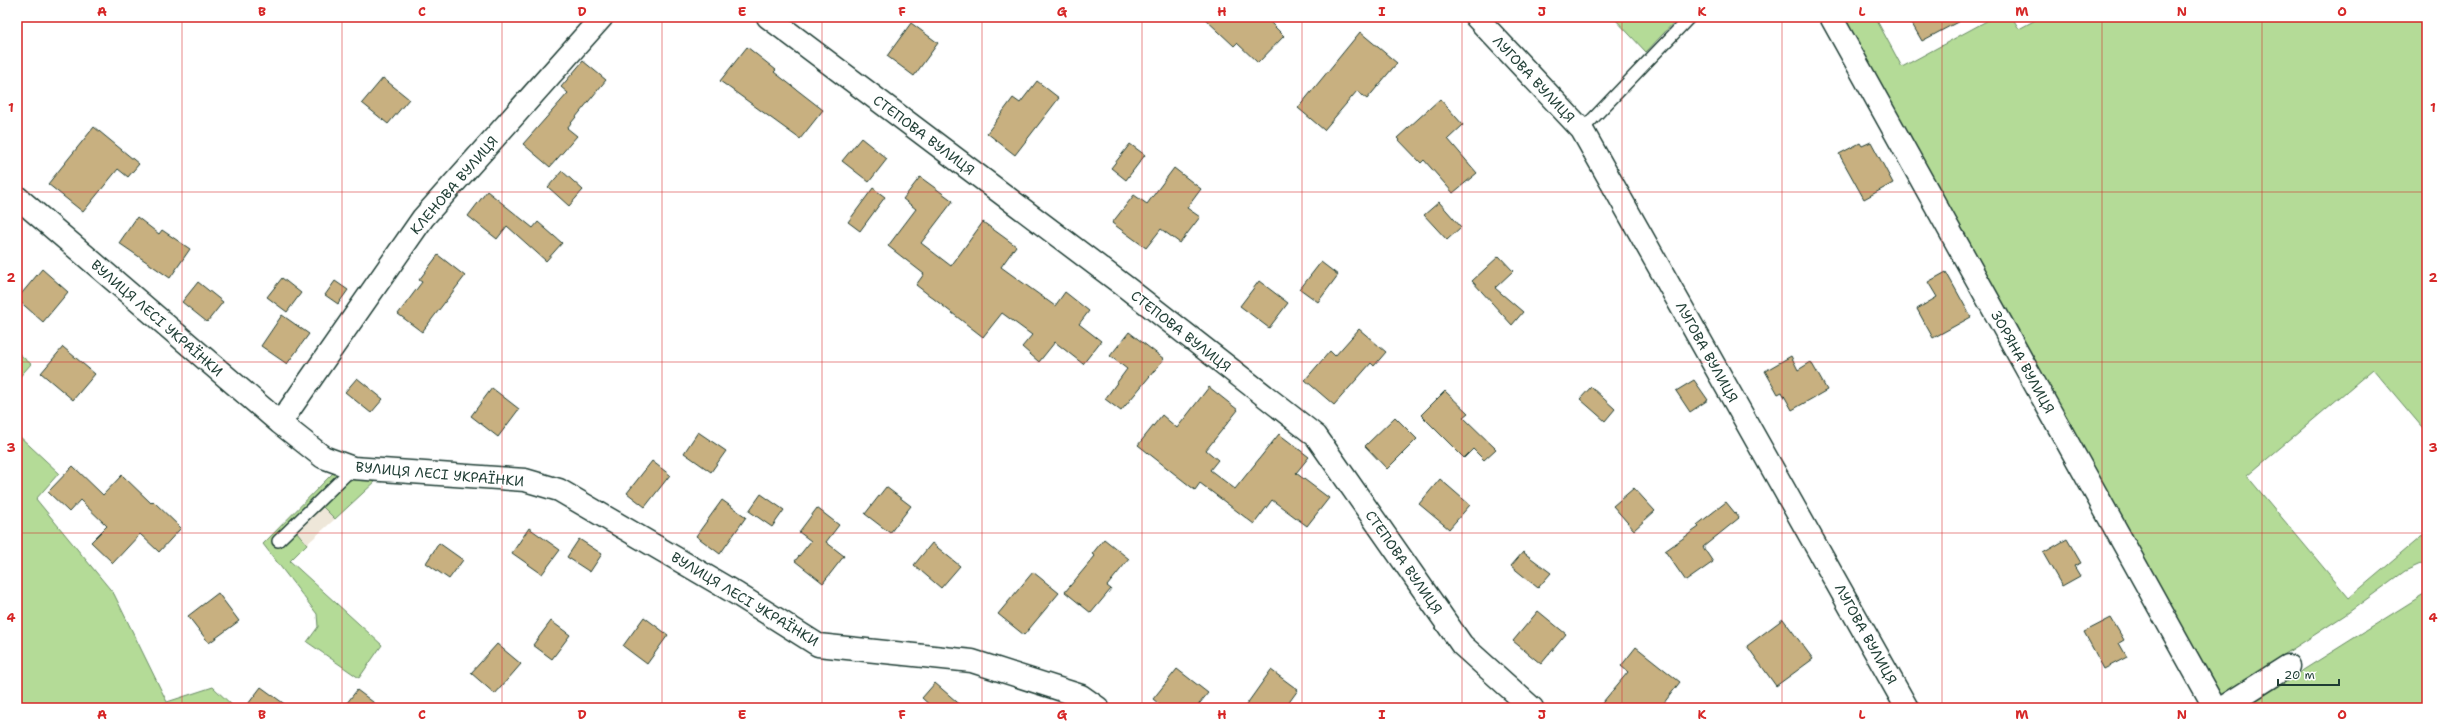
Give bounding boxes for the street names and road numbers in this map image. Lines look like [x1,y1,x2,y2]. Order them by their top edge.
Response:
street label: ЛУГОВА ВУЛИЦЯ [1489,32,1579,126]
street label: СТЕПОВА ВУЛИЦЯ [870,91,978,179]
street label: КЛЕНОВА ВУЛИЦЯ [406,132,502,238]
street label: ВУЛИЦЯ ЛЕСІ УКРАЇНКИ [87,256,227,380]
street label: СТЕПОВА ВУЛИЦЯ [1127,286,1235,376]
street label: ЛУГОВА ВУЛИЦЯ [1672,299,1742,405]
street label: ЗОРЯНА ВУЛИЦЯ [1987,307,2059,417]
street label: ВУЛИЦЯ ЛЕСІ УКРАЇНКИ [355,458,525,490]
street label: СТЕПОВА ВУЛИЦЯ [1361,507,1447,617]
street label: ВУЛИЦЯ ЛЕСІ УКРАЇНКИ [668,548,822,650]
street label: ЛУГОВА ВУЛИЦЯ [1831,581,1901,687]

